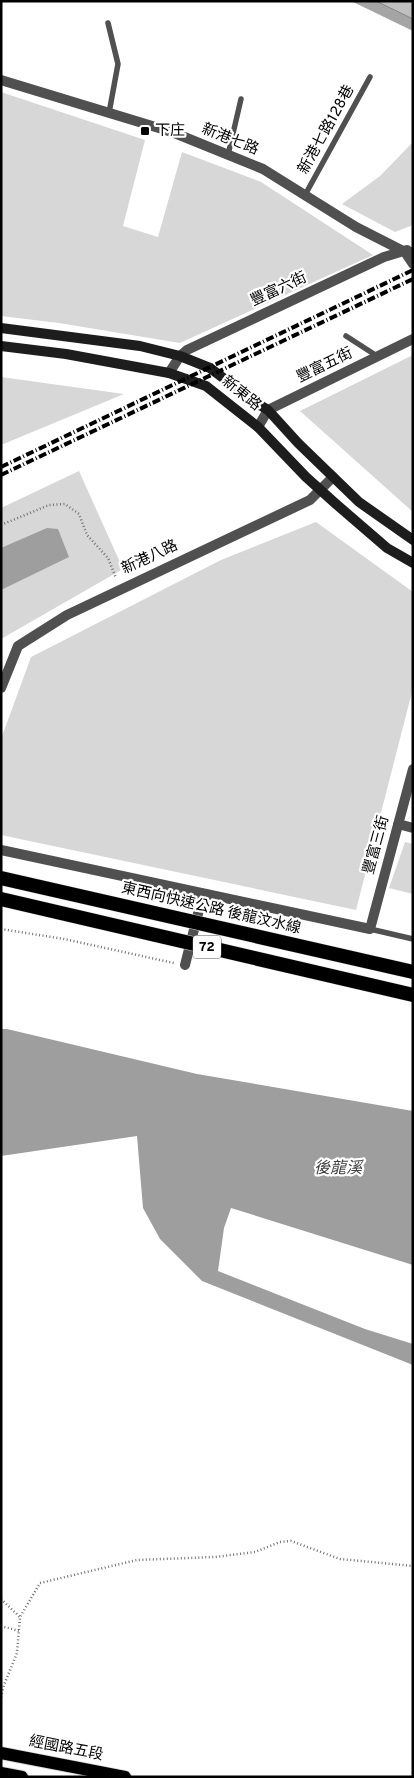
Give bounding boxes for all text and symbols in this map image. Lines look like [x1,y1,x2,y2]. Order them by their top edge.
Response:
street label: 新港七路128巷 [295,82,359,178]
street label: 新港七路 [199,120,261,160]
place label: 下庄 [155,122,185,141]
marker: 下庄 [139,125,151,137]
street label: 豐富六街 [248,269,310,311]
street label: 豐富五街 [294,344,356,388]
street label: 新東路 [218,372,264,416]
street label: 新港八路 [119,537,181,579]
street label: 豐富三街 [360,814,394,876]
street label: 東西向快速公路 後龍汶水線 [119,878,303,939]
road number: 72 [193,936,221,959]
water label: 後龍溪 [314,1159,364,1179]
street label: 經國路五段 [27,1733,105,1765]

